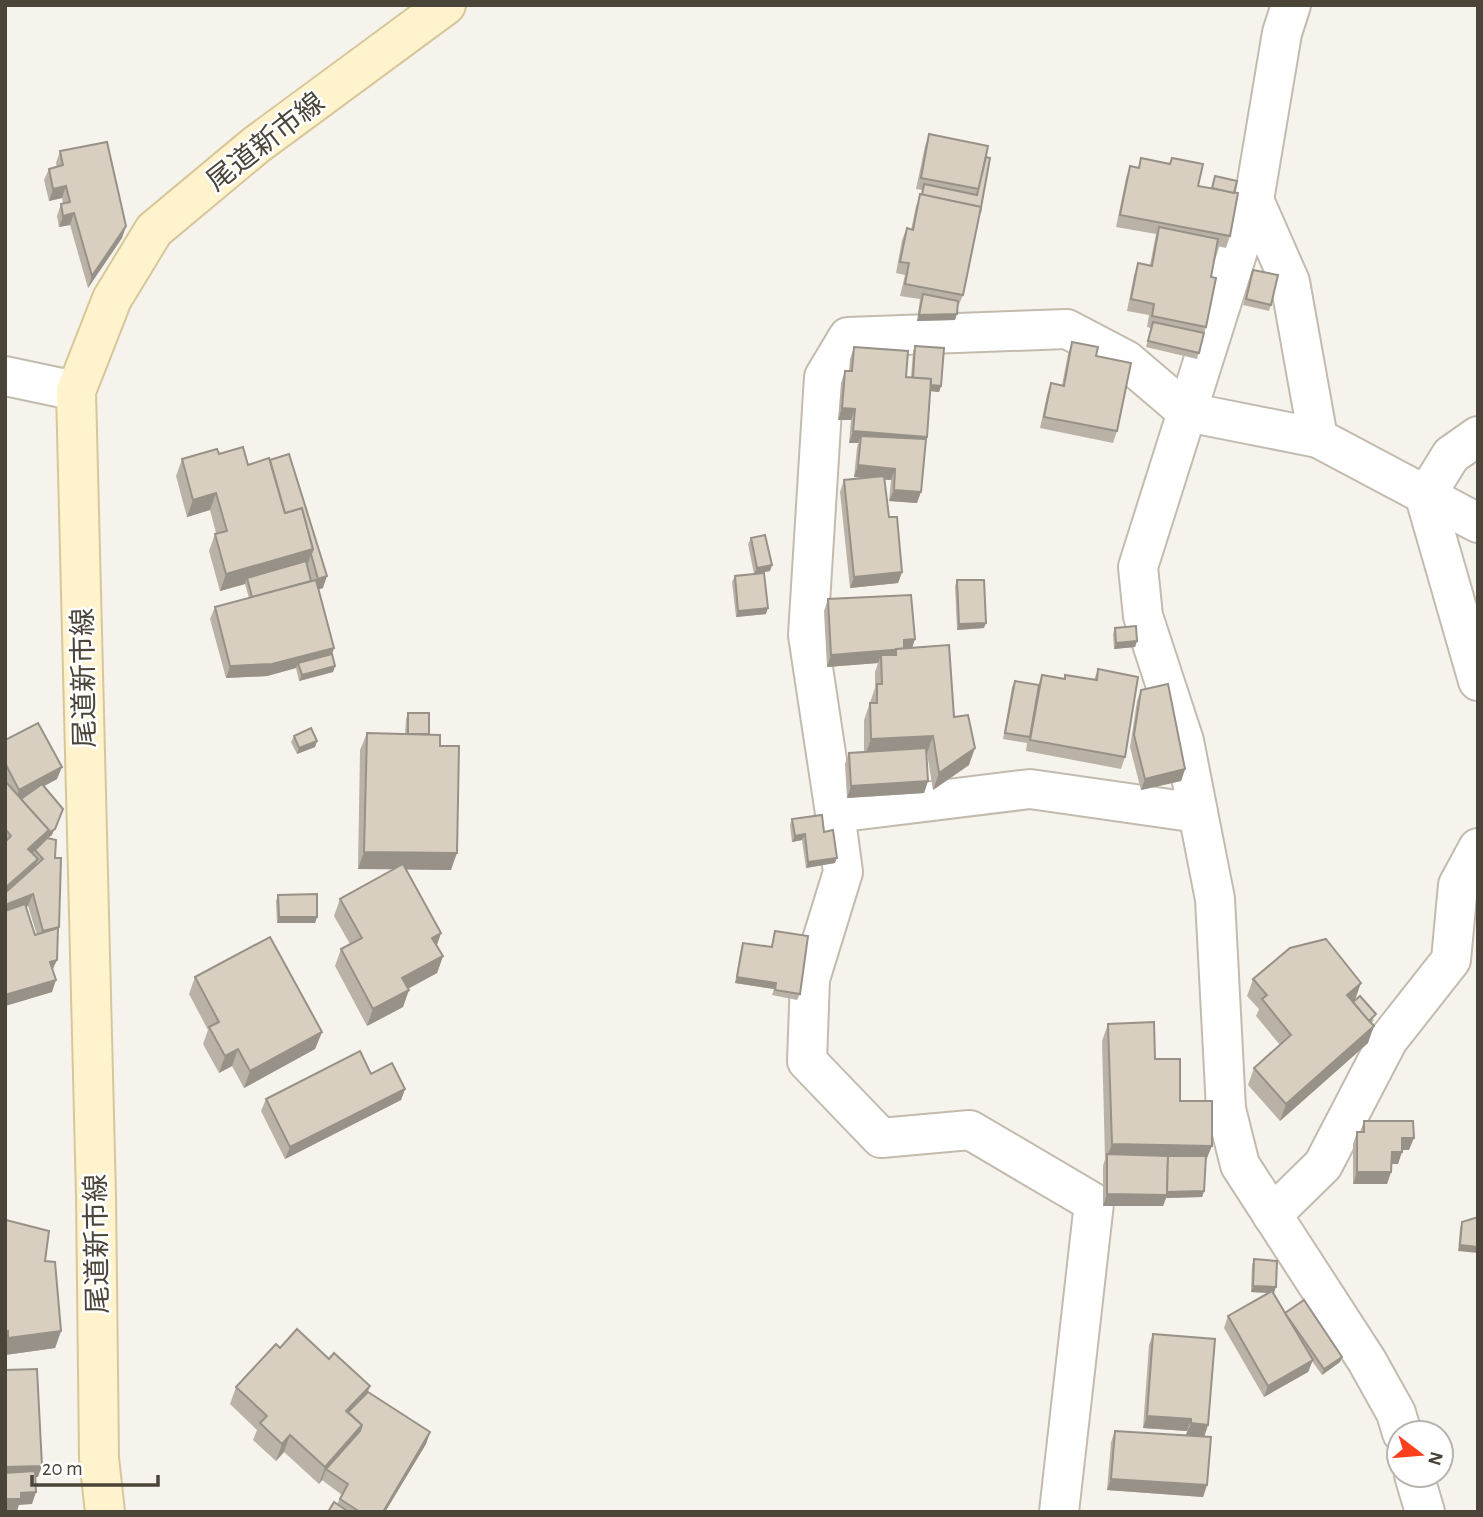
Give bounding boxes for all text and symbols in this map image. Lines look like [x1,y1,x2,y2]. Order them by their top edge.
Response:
street label: 尾道新市線 [201,87,330,197]
street label: 尾道新市線 [68,608,100,748]
street label: 尾道新市線 [81,1174,113,1314]
north arrow [1385,1419,1455,1489]
scale bar [32,1444,158,1488]
text: N [1424,1449,1446,1467]
text: 20 m [42,1458,83,1479]

